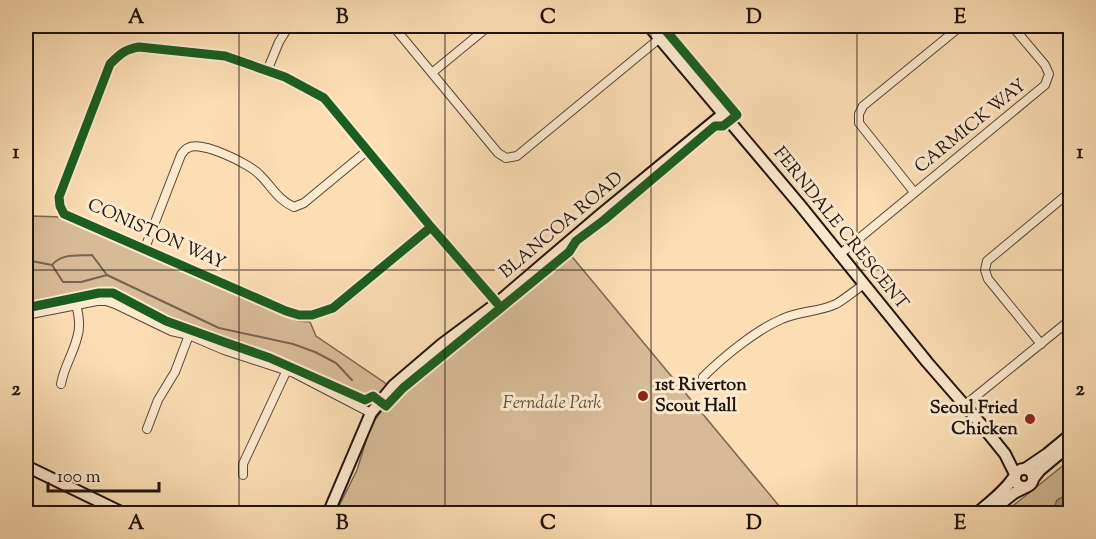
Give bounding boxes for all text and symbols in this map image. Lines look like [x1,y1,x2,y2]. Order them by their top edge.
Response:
text: A [128,4,145,33]
text: B [336,4,349,33]
text: C [540,4,556,33]
text: D [746,4,762,33]
text: E [954,4,967,33]
street label: CARMICK WAY [909,74,1033,180]
text: 1 [13,139,20,168]
text: 1 [1077,139,1084,168]
street label: FERNDALE CRESCENT [766,142,914,316]
street label: BLANCOA ROAD [495,166,629,286]
street label: CONISTON WAY [83,193,229,277]
place label: 1st Riverton Scout Hall [655,373,747,420]
text: 2 [11,376,21,405]
text: 2 [1075,376,1085,405]
marker: 1st Riverton Scout Hall [636,389,650,403]
park label: Ferndale Park [503,391,601,417]
place label: Seoul Fried Chicken [930,396,1019,443]
marker: Seoul Fried Chicken [1023,412,1037,426]
scale bar [48,455,159,493]
text: 100 m [57,465,101,491]
text: A [128,510,145,539]
text: B [336,510,349,539]
text: C [540,510,556,539]
text: D [746,510,762,539]
text: E [954,510,967,539]

